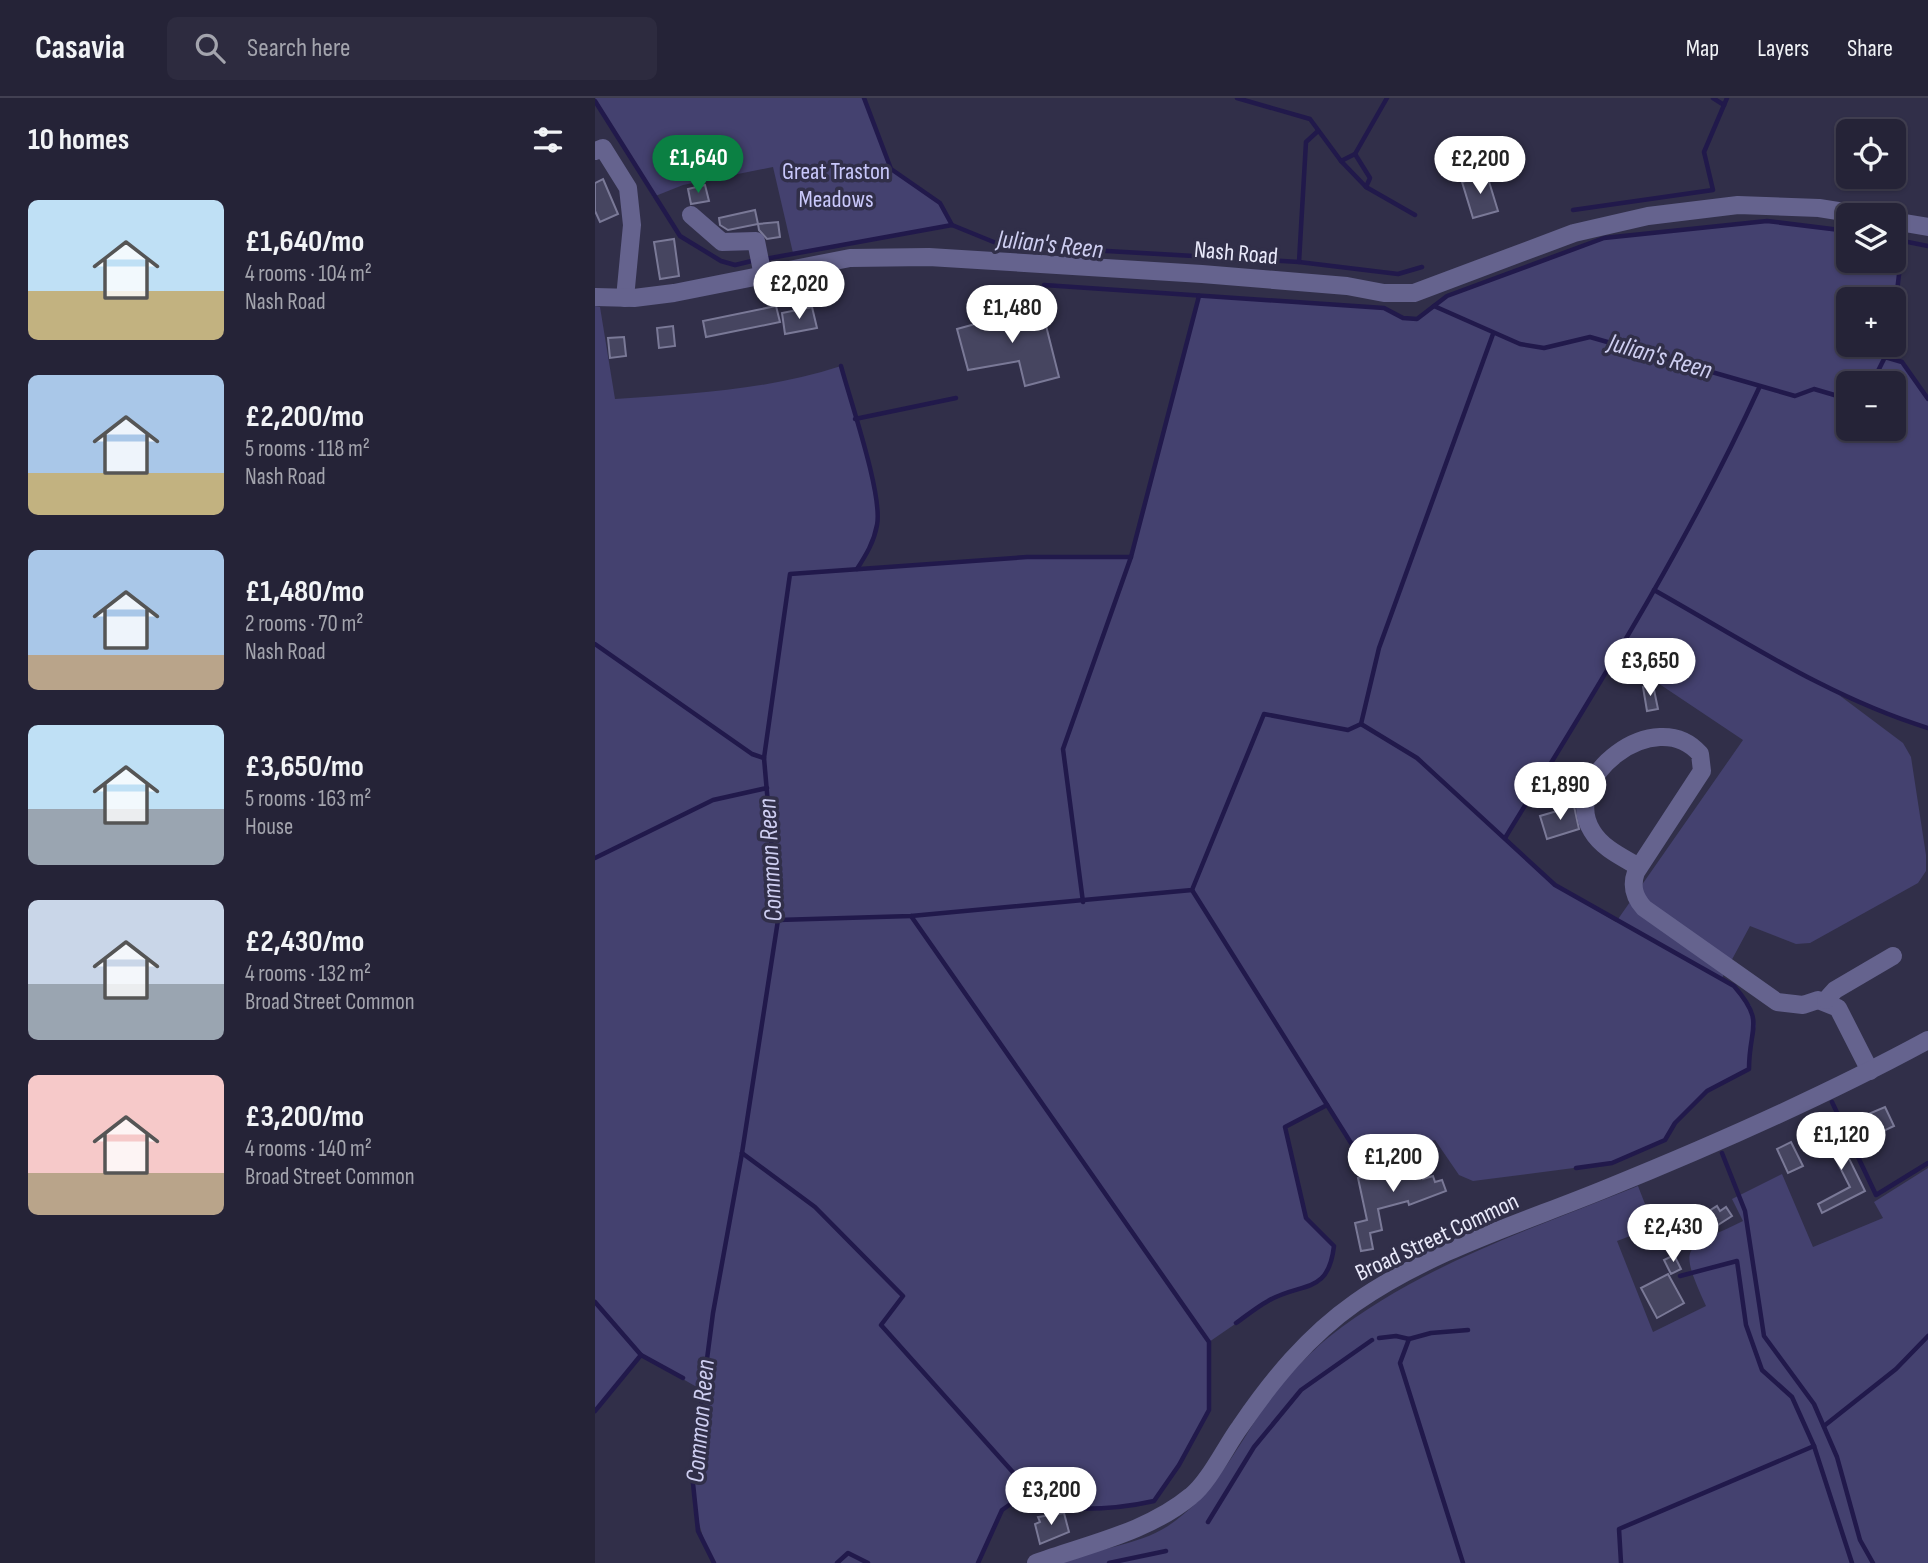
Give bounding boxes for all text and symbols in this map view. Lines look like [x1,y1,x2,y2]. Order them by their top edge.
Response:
search box [167,17,657,80]
text: Casavia [35,28,125,68]
icon: search [191,29,229,67]
text: Search here [247,33,350,64]
text: Map [1686,34,1719,63]
text: Layers [1757,34,1809,63]
text: Share [1847,34,1893,63]
map controls [1836,119,1906,441]
button: locate [1836,119,1906,189]
icon: filters [529,121,567,159]
text: 10 homes [28,122,129,158]
pin: £1,640 [641,136,755,195]
pin: £2,200 [1423,136,1537,196]
text: £1,640 [668,144,728,172]
text: £2,200 [1450,145,1510,173]
park label: Great Traston Meadows [782,157,890,214]
button: layers [1836,203,1906,273]
text: £1,640/mo [245,224,364,260]
water label: Julian's Reen [993,224,1105,266]
icon: home [84,228,168,312]
street label: Nash Road [1193,235,1279,271]
text: 4 rooms · 104 m² [245,260,372,288]
pin: £2,020 [742,262,856,321]
text: £2,020 [770,270,828,298]
pin: £1,480 [955,286,1069,345]
button: + [1836,287,1906,357]
text: Nash Road [245,288,326,316]
text: £1,480 [982,294,1042,322]
water label: Julian's Reen [1603,327,1716,387]
button: − [1836,371,1906,441]
text: £2,200/mo [245,399,364,435]
icon: home [84,403,168,487]
text: 5 rooms · 118 m² [245,435,370,463]
text: Nash Road [245,463,326,491]
text: £1,480/mo [245,574,364,610]
icon: home [84,578,168,662]
text: 2 rooms · 70 m² [245,610,363,638]
text: Nash Road [245,638,326,666]
pin: £3,650 [1593,638,1707,698]
text: £3,650 [1620,647,1680,675]
text: £3,650/mo [245,749,364,785]
icon: home [84,753,168,837]
pin: £1,890 [1503,762,1617,822]
text: £1,890 [1530,771,1590,799]
text: 5 rooms · 163 m² [245,785,371,813]
water label: Common Reen [752,797,790,923]
text: House [245,813,293,841]
text: £2,430/mo [245,924,364,960]
icon: home [84,928,168,1012]
text: 4 rooms · 132 m² [245,960,371,988]
text: Broad Street Common [245,988,415,1016]
text: £3,200/mo [245,1099,364,1135]
icon: home [84,1103,168,1187]
pin: £1,120 [1784,1112,1898,1172]
text: £1,120 [1812,1121,1870,1149]
pin: £1,200 [1336,1134,1450,1194]
text: 4 rooms · 140 m² [245,1135,372,1163]
text: £1,200 [1364,1143,1422,1171]
text: Broad Street Common [245,1163,415,1191]
street label: Broad Street Common [1351,1186,1523,1288]
pin: £2,430 [1616,1204,1730,1264]
text: £2,430 [1643,1213,1703,1241]
water label: Common Reen [680,1358,722,1484]
pin: £3,200 [994,1468,1108,1527]
text: £3,200 [1021,1476,1081,1504]

